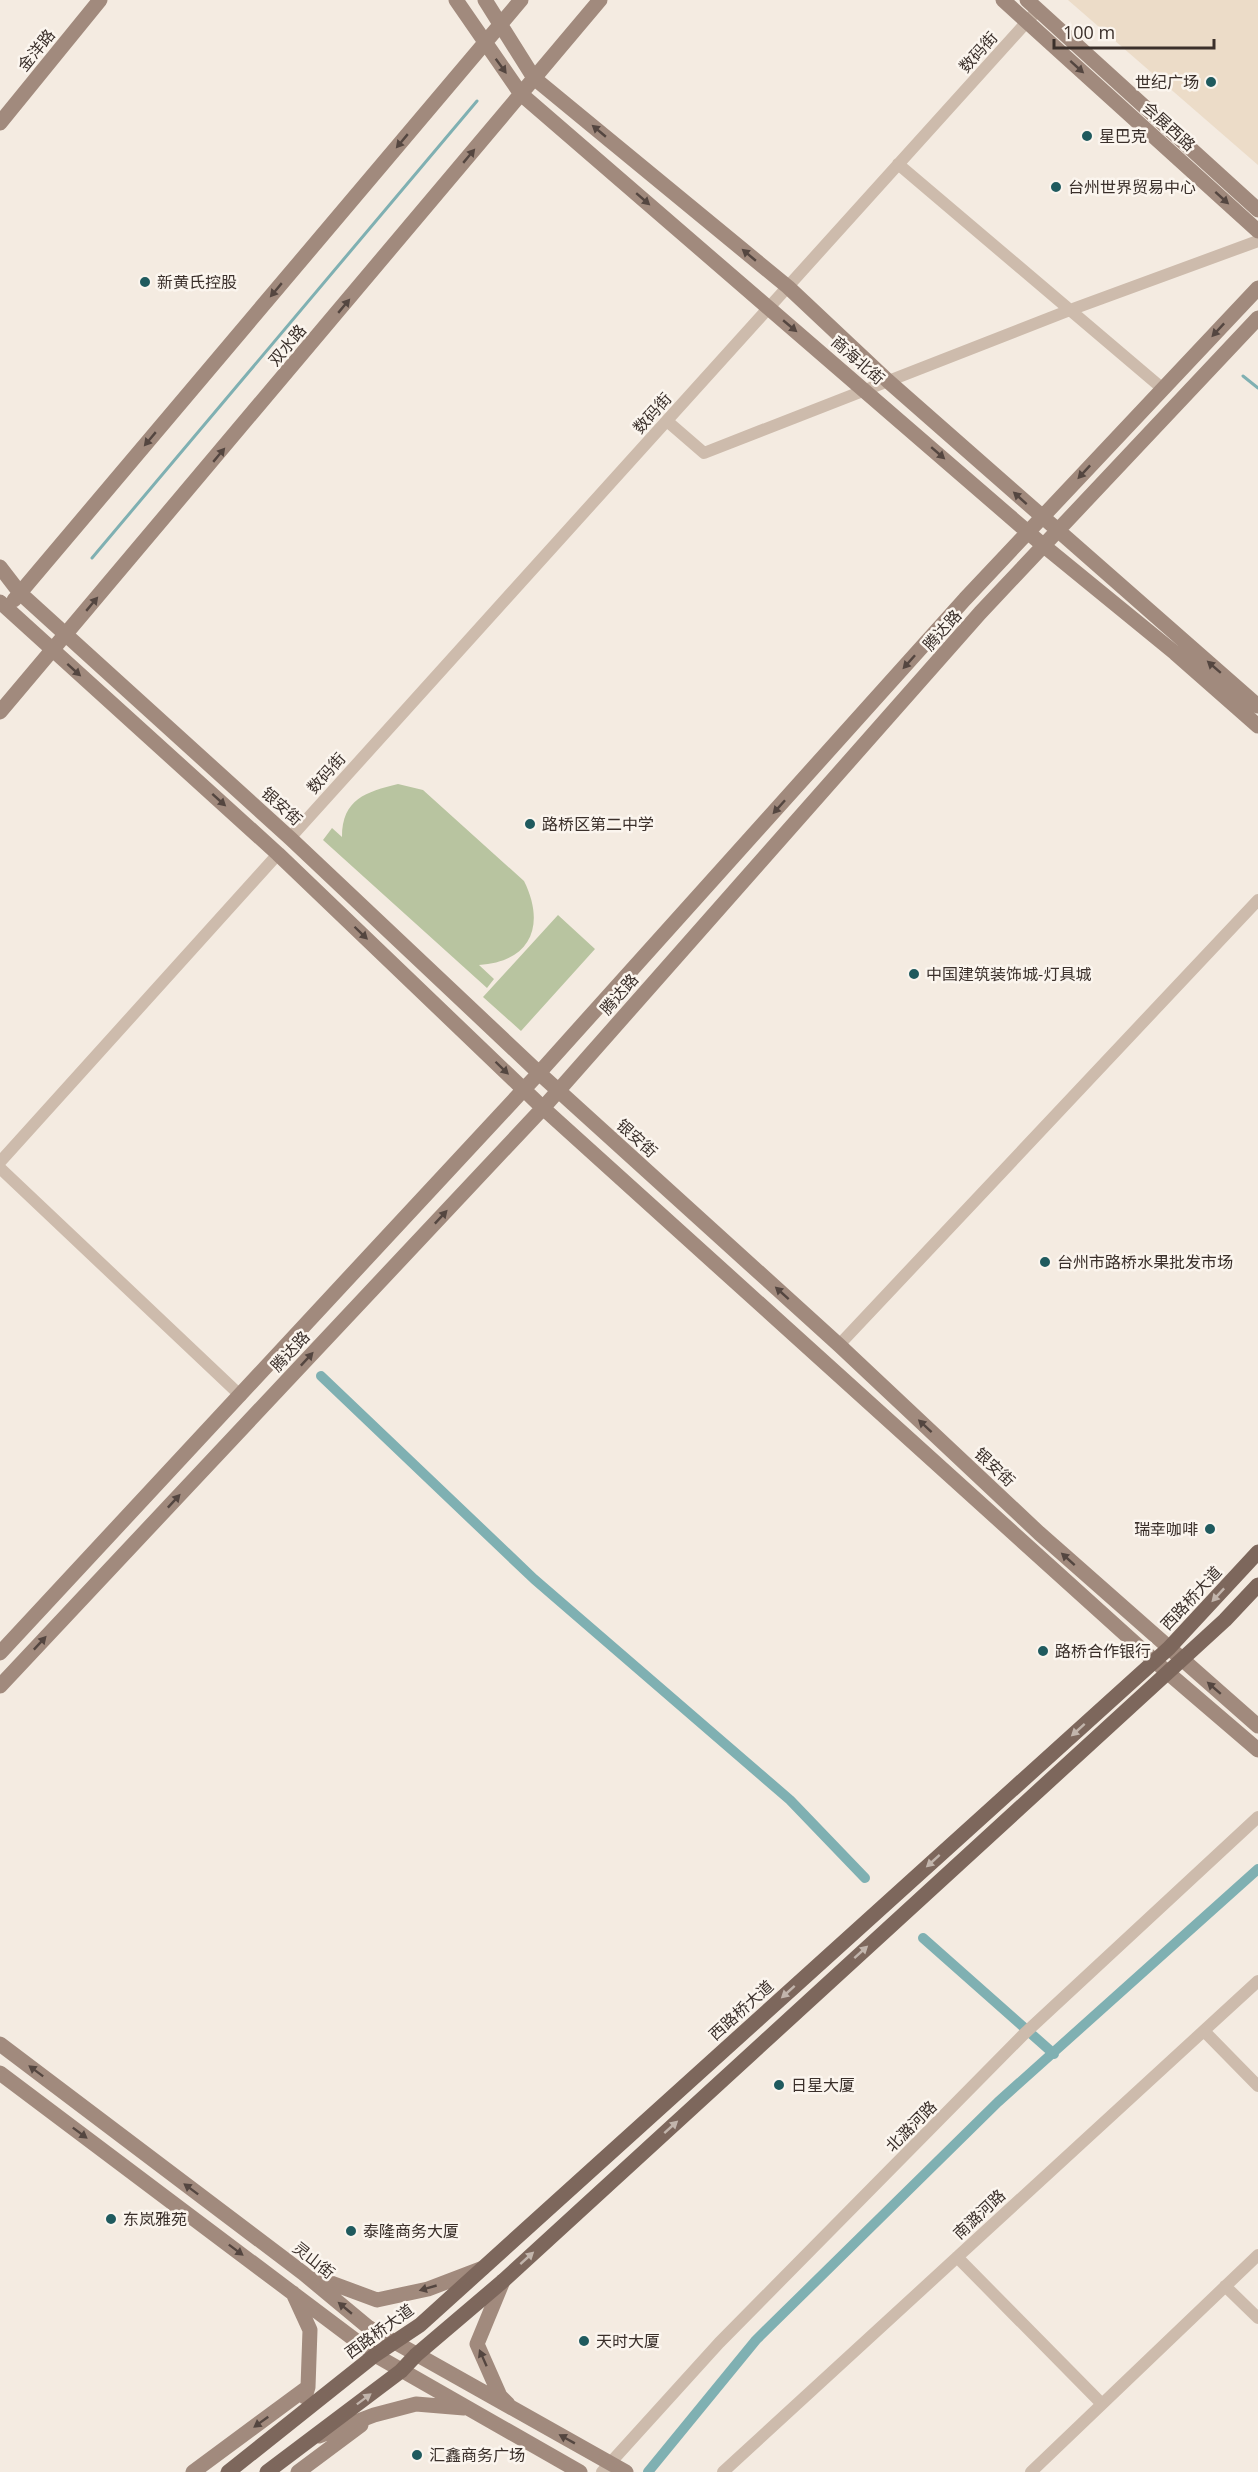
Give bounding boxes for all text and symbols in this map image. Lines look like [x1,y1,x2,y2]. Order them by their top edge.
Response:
scale bar [1054,12,1214,50]
text: 100 m [1063,20,1115,44]
street label: 金洋路 [12,24,60,76]
street label: 数码街 [954,27,1002,77]
one-way arrow [495,57,507,73]
one-way arrow [1070,60,1084,74]
place label: 世纪广场 [1135,71,1199,93]
marker: 世纪广场 [1204,75,1218,89]
street label: 会展西路 [1138,96,1200,156]
one-way arrow [591,125,607,138]
place label: 星巴克 [1099,125,1147,147]
marker: 星巴克 [1080,129,1094,143]
one-way arrow [396,133,409,148]
one-way arrow [462,149,475,164]
place label: 台州世界贸易中心 [1068,176,1196,198]
marker: 台州世界贸易中心 [1049,180,1063,194]
one-way arrow [1215,191,1229,205]
one-way arrow [635,192,650,205]
one-way arrow [741,249,757,262]
place label: 新黄氏控股 [157,271,237,293]
marker: 新黄氏控股 [138,275,152,289]
one-way arrow [270,282,283,297]
one-way arrow [337,299,350,314]
one-way arrow [782,319,797,332]
street label: 双水路 [263,320,311,370]
one-way arrow [1211,323,1225,338]
street label: 商海北街 [827,331,889,389]
street label: 数码街 [628,388,676,438]
one-way arrow [144,431,157,447]
one-way arrow [930,446,945,459]
one-way arrow [212,447,225,463]
one-way arrow [1078,465,1092,479]
one-way arrow [1012,491,1027,505]
one-way arrow [86,596,99,612]
street label: 腾达路 [918,605,966,655]
one-way arrow [902,654,916,669]
one-way arrow [1207,661,1222,674]
one-way arrow [66,663,81,676]
street label: 数码街 [302,748,350,798]
street label: 银安街 [257,782,307,830]
one-way arrow [211,793,226,806]
one-way arrow [772,799,786,814]
place label: 路桥区第二中学 [542,813,654,835]
marker: 路桥区第二中学 [523,817,537,831]
one-way arrow [354,926,368,940]
place label: 中国建筑装饰城-灯具城 [926,963,1091,985]
marker: 中国建筑装饰城-灯具城 [907,967,921,981]
street label: 腾达路 [595,969,643,1019]
one-way arrow [495,1061,510,1075]
street label: 银安街 [612,1114,662,1162]
one-way arrow [433,1210,447,1224]
place label: 台州市路桥水果批发市场 [1057,1251,1233,1273]
marker: 台州市路桥水果批发市场 [1038,1255,1052,1269]
one-way arrow [775,1287,790,1300]
street label: 腾达路 [266,1326,314,1376]
one-way arrow [300,1352,314,1367]
one-way arrow [918,1420,933,1433]
street label: 银安街 [970,1443,1020,1491]
one-way arrow [166,1495,180,1509]
place label: 瑞幸咖啡 [1134,1518,1198,1540]
marker: 瑞幸咖啡 [1203,1522,1217,1536]
one-way arrow [1061,1553,1076,1566]
street label: 西路桥大道 [1156,1561,1226,1635]
one-way arrow [1212,1587,1225,1602]
one-way arrow [33,1636,47,1651]
place label: 路桥合作银行 [1055,1640,1151,1662]
marker: 路桥合作银行 [1036,1644,1050,1658]
one-way arrow [1207,1682,1222,1695]
one-way arrow [1071,1723,1086,1736]
one-way arrow [926,1854,941,1867]
one-way arrow [854,1945,869,1959]
street label: 西路桥大道 [704,1975,778,2045]
one-way arrow [781,1985,796,1999]
one-way arrow [28,2065,43,2077]
place label: 日星大厦 [791,2074,855,2096]
marker: 日星大厦 [772,2078,786,2092]
street label: 北潞河路 [881,2096,941,2156]
one-way arrow [664,2120,678,2134]
one-way arrow [72,2127,88,2139]
one-way arrow [183,2182,199,2195]
street label: 南潞河路 [948,2184,1010,2244]
place label: 东岚雅苑 [123,2208,187,2230]
marker: 东岚雅苑 [104,2212,118,2226]
place label: 泰隆商务大厦 [363,2220,459,2242]
marker: 泰隆商务大厦 [344,2224,358,2238]
street label: 灵山街 [288,2237,340,2283]
one-way arrow [228,2244,244,2256]
one-way arrow [519,2252,534,2265]
one-way arrow [419,2284,437,2294]
street label: 西路桥大道 [340,2299,418,2363]
one-way arrow [338,2302,353,2315]
place label: 天时大厦 [596,2330,660,2352]
marker: 天时大厦 [577,2334,591,2348]
one-way arrow [479,2349,488,2366]
one-way arrow [356,2393,372,2406]
one-way arrow [254,2416,270,2428]
one-way arrow [558,2434,575,2444]
place label: 汇鑫商务广场 [429,2444,525,2466]
marker: 汇鑫商务广场 [410,2448,424,2462]

